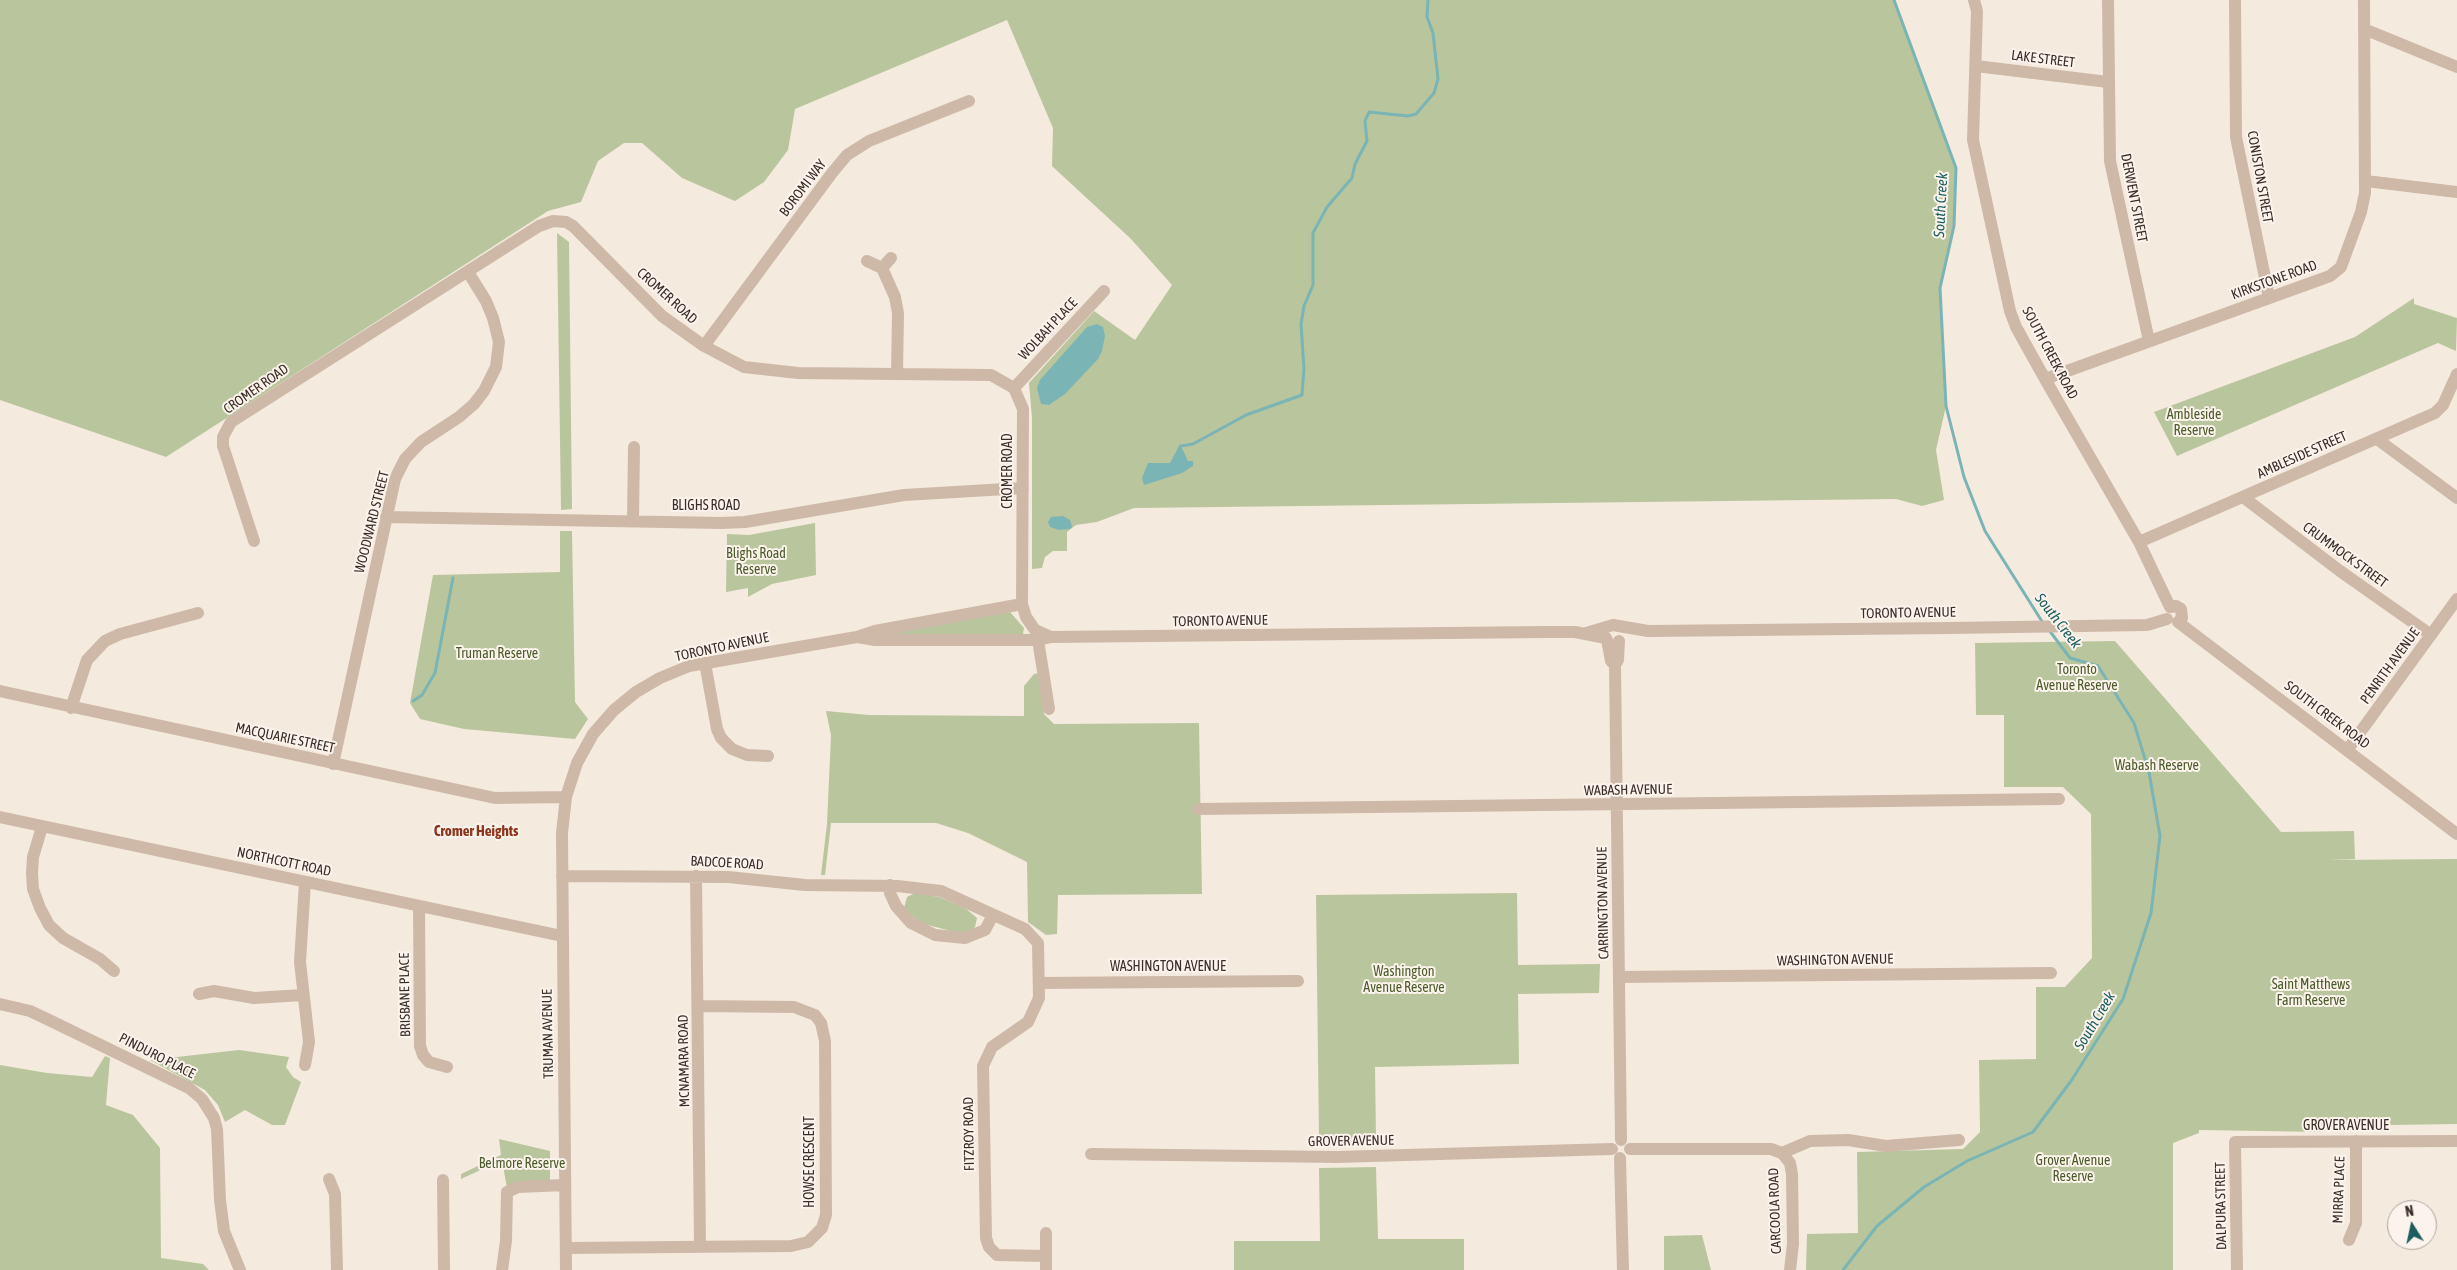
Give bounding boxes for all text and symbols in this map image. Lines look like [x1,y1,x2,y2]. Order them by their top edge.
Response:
street label: LAKE STREET [2010,47,2076,71]
street label: CONISTON STREET [2244,130,2276,224]
street label: DERWENT STREET [2117,152,2151,244]
street label: BOROMI WAY [776,156,830,220]
water label: South Creek [1930,172,1952,238]
street label: KIRKSTONE ROAD [2229,257,2319,303]
street label: CROMER ROAD [633,265,701,327]
street label: WOLBAH PLACE [1015,295,1081,363]
street label: SOUTH CREEK ROAD [2019,304,2081,402]
street label: CROMER ROAD [220,361,292,417]
park label: Ambleside Reserve [2167,407,2221,440]
street label: AMBLESIDE STREET [2254,428,2350,482]
street label: CROMER ROAD [1000,433,1016,509]
street label: WOODWARD STREET [351,469,393,575]
street label: BLIGHS ROAD [672,498,740,514]
street label: CRUMMOCK STREET [2299,519,2391,591]
park label: Blighs Road Reserve [726,546,786,578]
water label: South Creek [2031,590,2085,652]
street label: TORONTO AVENUE [1860,604,1956,622]
street label: TORONTO AVENUE [1172,612,1268,630]
street label: PENRITH AVENUE [2357,625,2423,707]
street label: TORONTO AVENUE [674,629,770,665]
park label: Truman Reserve [456,646,538,662]
park label: Toronto Avenue Reserve [2036,662,2118,694]
street label: SOUTH CREEK ROAD [2281,678,2373,752]
street label: MACQUARIE STREET [234,719,336,757]
park label: Wabash Reserve [2115,758,2199,774]
street label: WABASH AVENUE [1584,781,1672,799]
district label: Cromer Heights [434,822,518,840]
street label: NORTHCOTT ROAD [236,844,332,880]
street label: CARRINGTON AVENUE [1594,847,1612,959]
street label: BADCOE ROAD [690,853,764,873]
street label: WASHINGTON AVENUE [1777,951,1893,969]
street label: BRISBANE PLACE [396,953,414,1037]
street label: WASHINGTON AVENUE [1110,959,1226,975]
park label: Washington Avenue Reserve [1363,964,1445,996]
park label: Saint Matthews Farm Reserve [2272,977,2350,1010]
street label: TRUMAN AVENUE [539,989,557,1079]
water label: South Creek [2071,989,2119,1053]
street label: MCNAMARA ROAD [675,1015,693,1107]
street label: PINDURO PLACE [116,1030,198,1082]
street label: FITZROY ROAD [960,1097,978,1171]
street label: HOWSE CRESCENT [802,1116,818,1208]
street label: GROVER AVENUE [2303,1118,2389,1134]
street label: GROVER AVENUE [1308,1132,1394,1150]
park label: Grover Avenue Reserve [2036,1153,2110,1186]
park label: Belmore Reserve [479,1156,565,1172]
street label: MIRRA PLACE [2329,1156,2349,1224]
street label: DALPURA STREET [2212,1162,2230,1250]
street label: CARCOOLA ROAD [1765,1168,1785,1254]
north arrow [2387,1200,2437,1250]
text: N [2404,1203,2415,1220]

